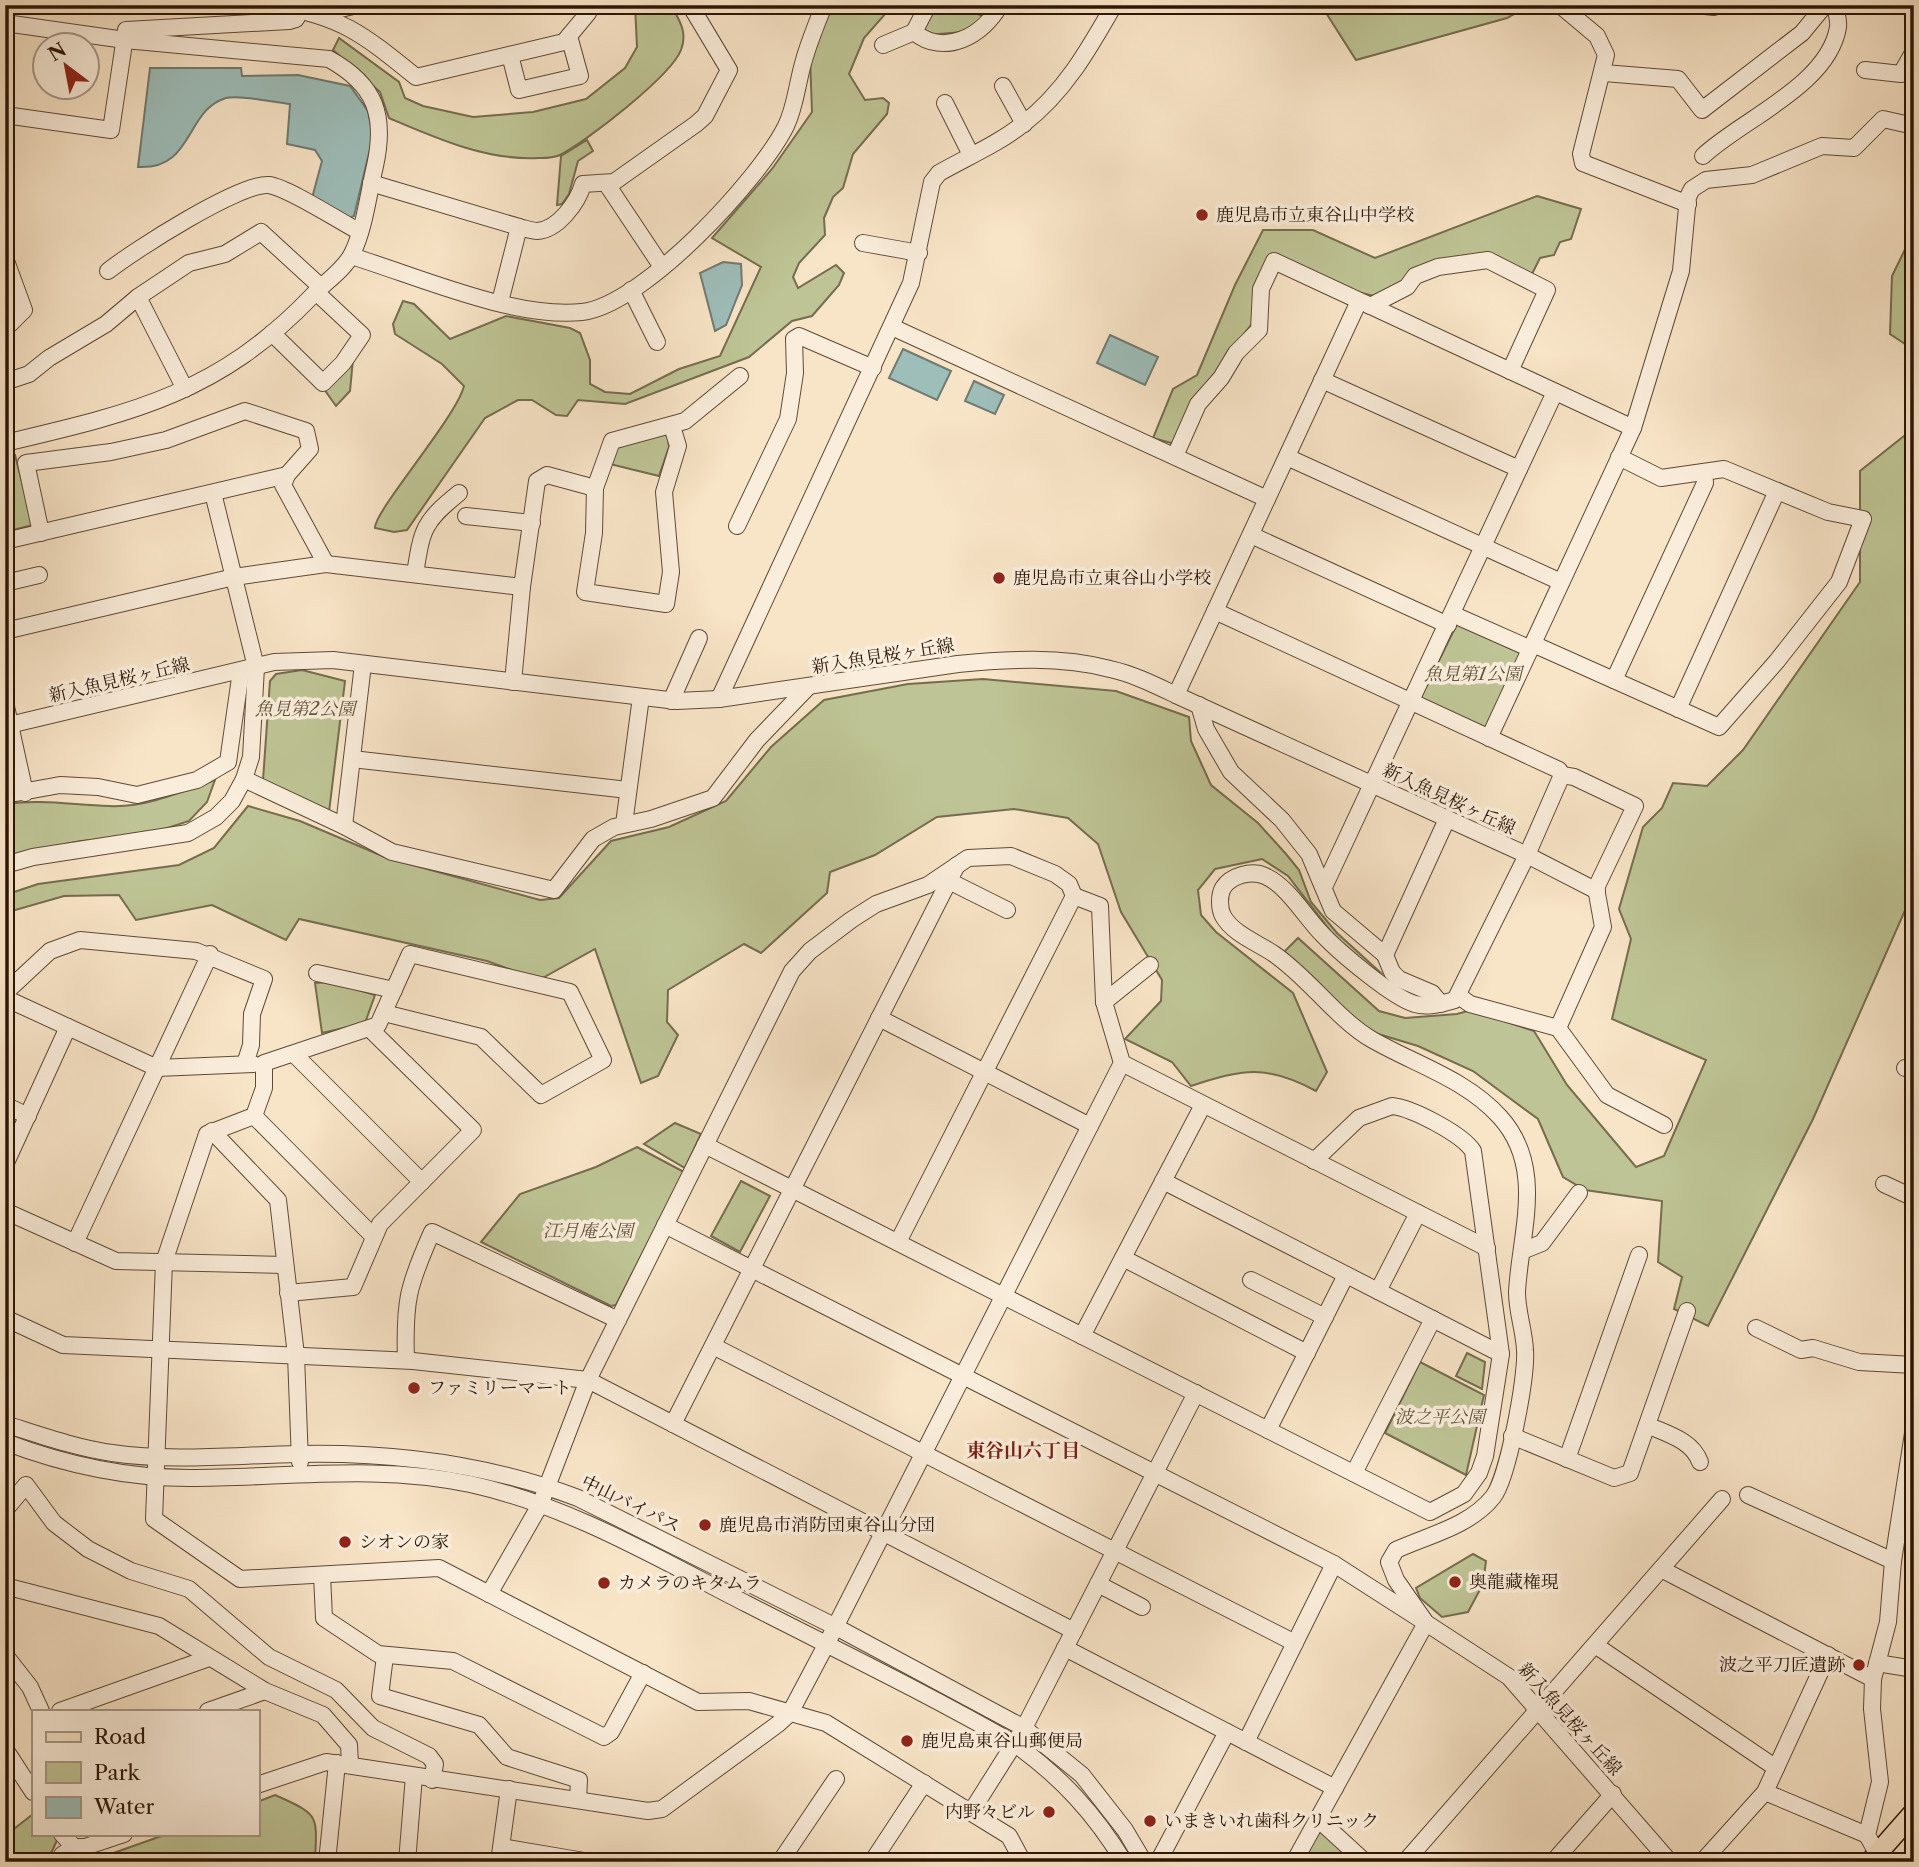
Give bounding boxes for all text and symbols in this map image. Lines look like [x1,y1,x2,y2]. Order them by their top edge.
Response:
north arrow [32,32,102,102]
text: N [44,38,70,66]
place label: 鹿児島市立東谷山中学校 [1216,204,1414,226]
marker: 鹿児島市立東谷山中学校 [1194,207,1210,223]
place label: 鹿児島市立東谷山小学校 [1013,567,1211,589]
marker: 鹿児島市立東谷山小学校 [991,570,1007,586]
street label: 新入魚見桜ヶ丘線 [810,634,956,678]
street label: 新入魚見桜ヶ丘線 [46,653,192,707]
park label: 魚見第1公園 [1424,663,1525,685]
park label: 魚見第2公園 [255,698,358,720]
street label: 新入魚見桜ヶ丘線 [1379,759,1519,839]
park label: 江月庵公園 [543,1220,636,1242]
place label: ファミリーマート [428,1377,572,1399]
marker: ファミリーマート [406,1380,422,1396]
park label: 波之平公園 [1395,1406,1488,1428]
district label: 東谷山六丁目 [966,1439,1080,1462]
street label: 中山バイパス [578,1471,684,1537]
place label: 鹿児島市消防団東谷山分団 [719,1514,935,1536]
marker: 鹿児島市消防団東谷山分団 [697,1517,713,1533]
place label: シオンの家 [359,1531,449,1553]
marker: シオンの家 [337,1534,353,1550]
place label: 奥龍藏権現 [1469,1571,1559,1593]
place label: カメラのキタムラ [618,1572,762,1594]
marker: 奥龍藏権現 [1447,1574,1463,1590]
marker: カメラのキタムラ [596,1575,612,1591]
place label: 波之平刀匠遺跡 [1719,1654,1845,1676]
marker: 波之平刀匠遺跡 [1851,1657,1867,1673]
street label: 新入魚見桜ヶ丘線 [1514,1658,1626,1780]
legend [32,1710,259,1836]
text: Road [94,1724,146,1749]
place label: 鹿児島東谷山郵便局 [921,1730,1083,1752]
marker: 鹿児島東谷山郵便局 [899,1733,915,1749]
text: Park [94,1760,140,1785]
text: Water [93,1794,154,1819]
place label: 内野々ビル [945,1801,1035,1823]
marker: 内野々ビル [1041,1804,1057,1820]
place label: いまきいれ歯科クリニック [1164,1810,1379,1832]
marker: いまきいれ歯科クリニック [1142,1813,1158,1829]

